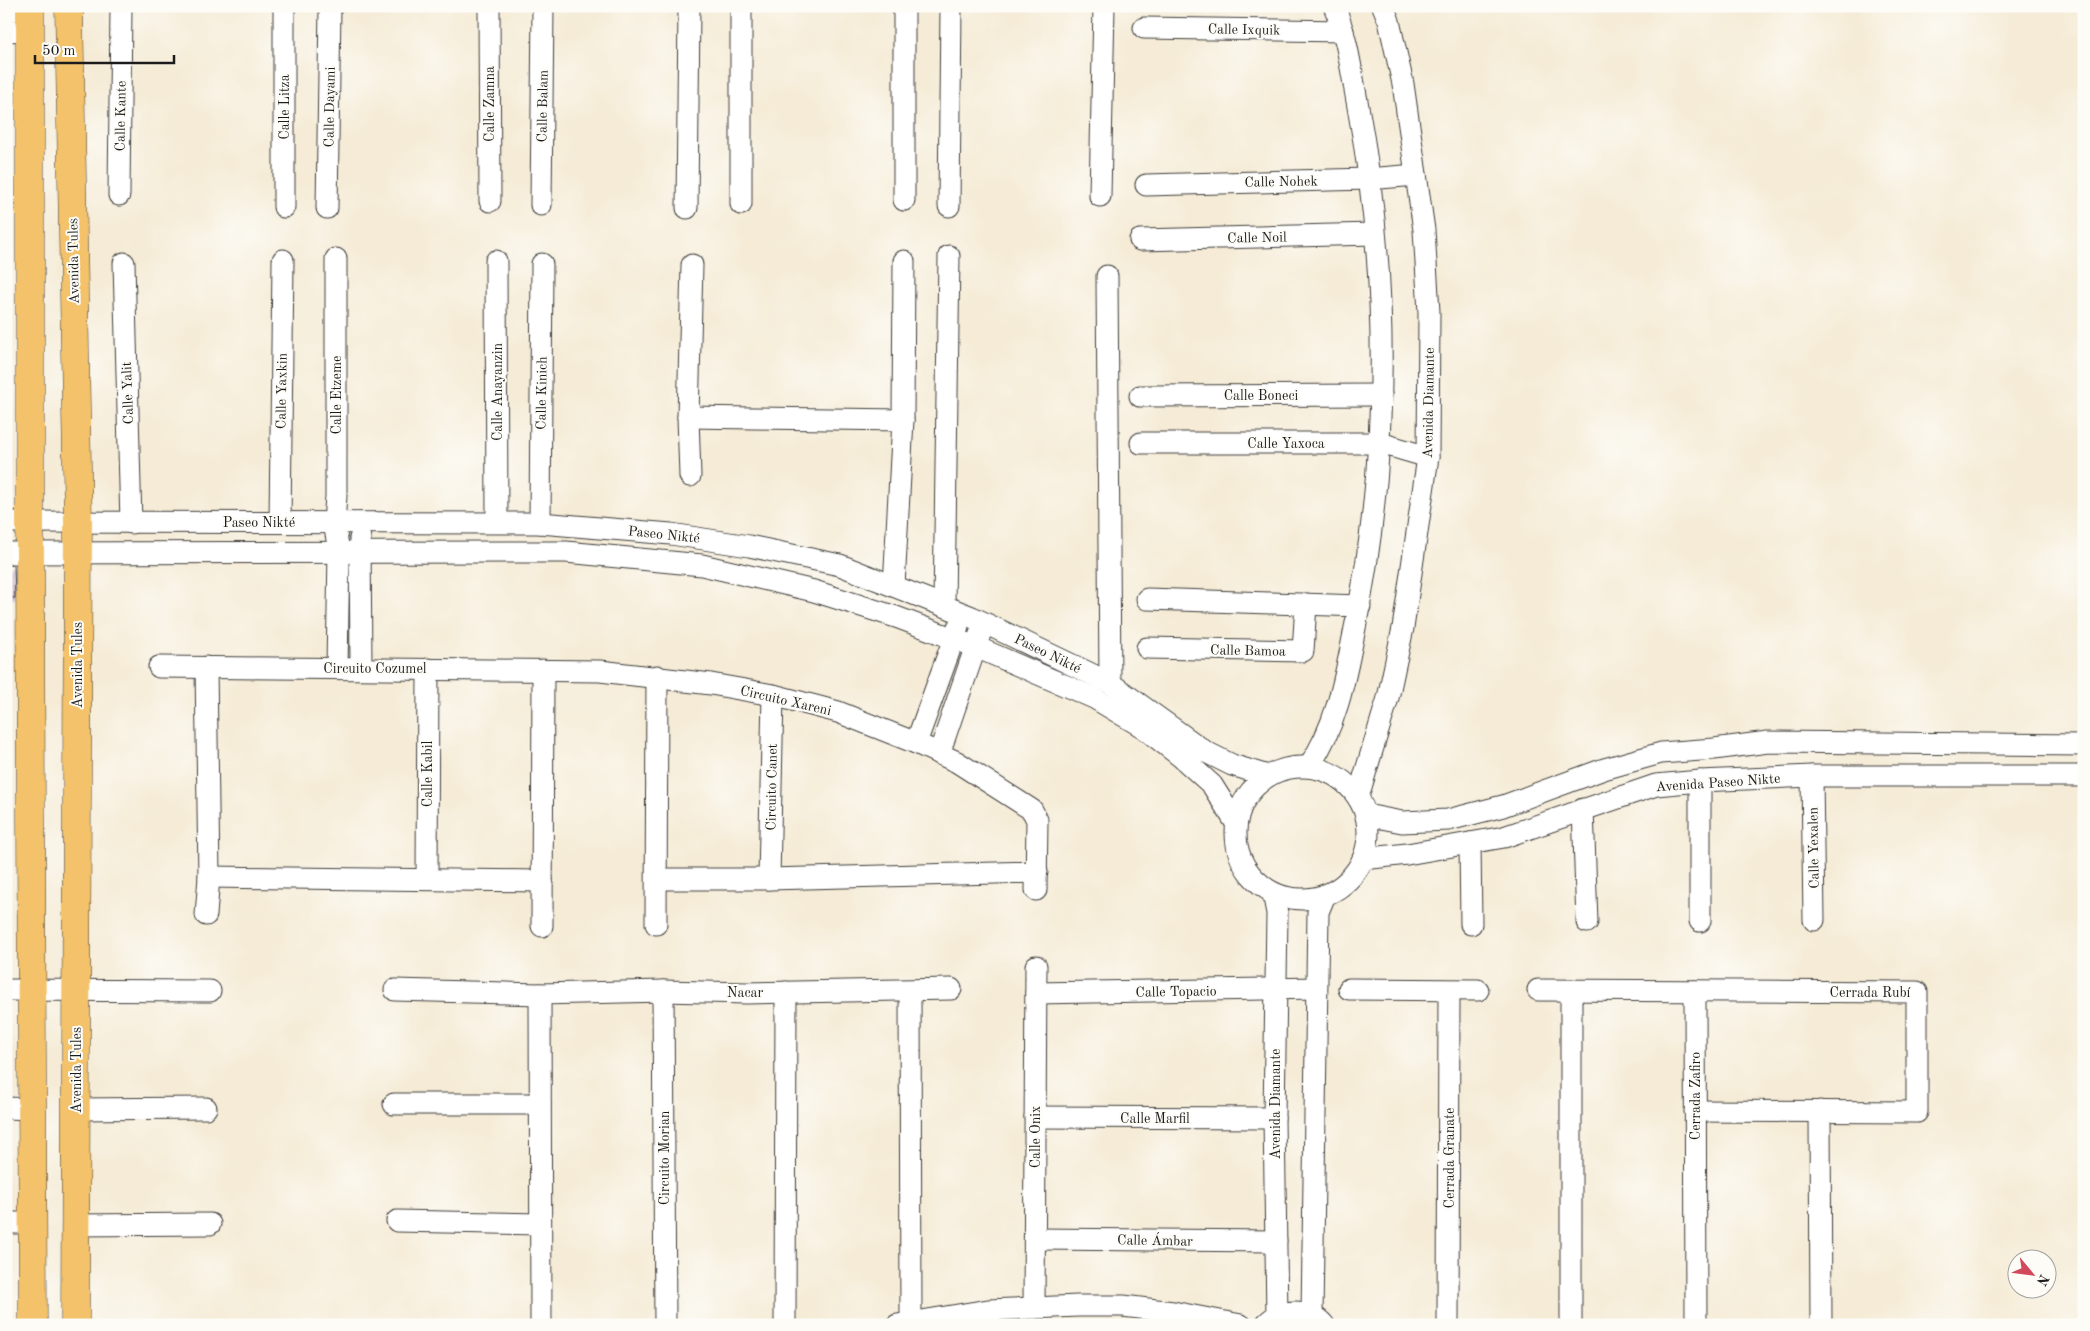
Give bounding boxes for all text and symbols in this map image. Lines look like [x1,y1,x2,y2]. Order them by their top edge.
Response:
street label: Calle Ixquik [1208,22,1280,38]
scale bar [35,32,174,64]
text: 50 m [42,44,76,59]
street label: Calle Dayami [322,66,338,147]
street label: Calle Zamna [483,66,497,142]
street label: Calle Balam [535,70,551,142]
street label: Calle Litza [278,74,292,140]
street label: Calle Kante [113,81,129,151]
street label: Calle Nohek [1244,174,1318,190]
street label: Avenida Tules [66,218,82,304]
street label: Calle Noil [1227,230,1287,246]
street label: Calle Anayanzin [491,343,505,441]
street label: Avenida Diamante [1421,347,1437,459]
street label: Calle Yaxkin [274,352,290,429]
street label: Calle Etzeme [330,356,344,434]
street label: Calle Kinich [534,356,550,430]
street label: Calle Yalit [120,361,136,425]
street label: Calle Boneci [1224,389,1299,403]
street label: Calle Yaxoca [1247,437,1325,451]
street label: Paseo Nikté [223,516,295,530]
street label: Paseo Nikté [627,524,701,546]
street label: Avenida Tules [71,622,85,708]
street label: Paseo Nikté [1012,632,1083,676]
street label: Calle Bamoa [1210,643,1286,659]
street label: Circuito Cozumel [323,662,427,676]
street label: Circuito Xareni [739,684,833,718]
street label: Calle Kabil [421,741,435,807]
street label: Circuito Canet [764,743,780,831]
street label: Avenida Paseo Nikte [1655,772,1781,794]
street label: Calle Yexalen [1806,807,1822,889]
street label: Calle Topacio [1135,984,1217,1000]
street label: Nacar [727,986,763,1000]
street label: Cerrada Rubí [1830,986,1911,1000]
street label: Avenida Tules [70,1027,84,1113]
street label: Avenida Diamante [1269,1048,1283,1160]
street label: Cerrada Zafiro [1689,1052,1703,1140]
street label: Calle Onix [1029,1106,1043,1168]
street label: Cerrada Granate [1443,1108,1457,1208]
street label: Circuito Morian [658,1110,672,1205]
street label: Calle Marfil [1120,1112,1190,1126]
street label: Calle Ámbar [1117,1230,1193,1249]
north arrow [2008,1248,2058,1298]
text: N [2034,1272,2051,1288]

